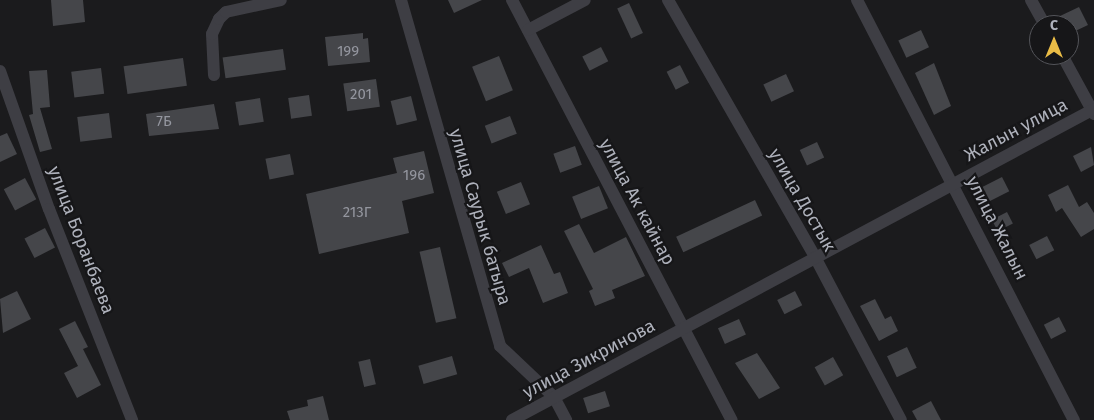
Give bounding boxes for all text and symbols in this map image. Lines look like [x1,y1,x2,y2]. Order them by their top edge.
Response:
north arrow [1029,15,1079,65]
text: С [1050,17,1058,34]
house number: 199 [337,43,359,61]
house number: 201 [350,86,372,104]
street label: Жалын улица [961,94,1071,166]
house number: 7Б [156,113,172,131]
street label: улица Саурык батыра [444,126,516,308]
street label: улица Ак кайнар [595,135,679,269]
street label: улица Достык [764,144,840,256]
street label: улица Боранбаева [43,163,119,317]
house number: 196 [403,167,425,185]
street label: улица Жалын [962,172,1032,284]
house number: 213Г [343,204,371,222]
street label: улица Зикринова [519,315,659,403]

